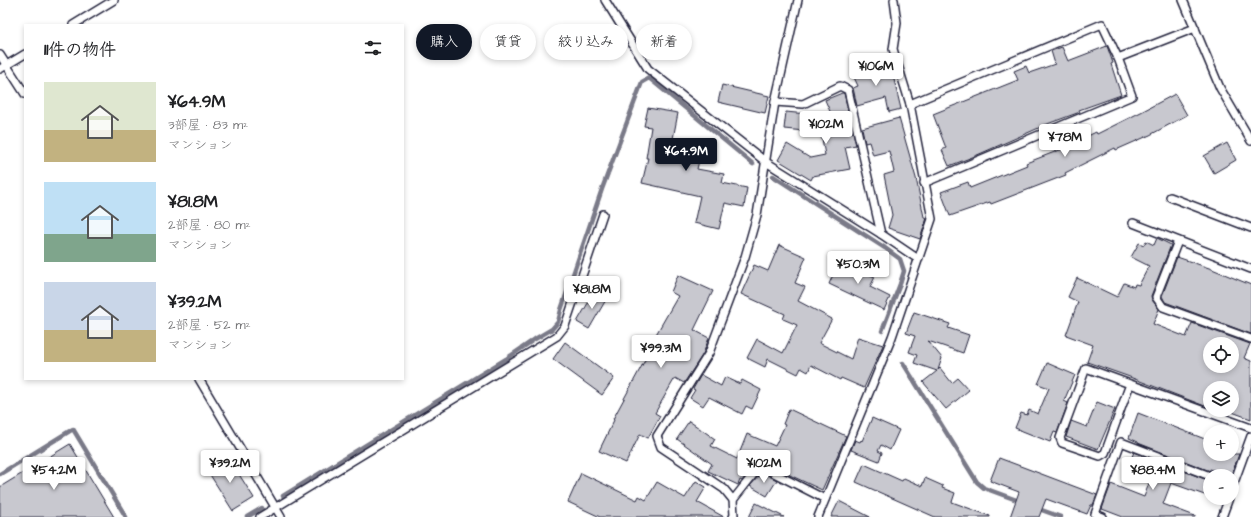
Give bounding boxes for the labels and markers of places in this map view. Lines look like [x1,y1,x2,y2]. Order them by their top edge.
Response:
pin: ¥106M [848,53,904,87]
pin: ¥102M [798,111,854,145]
pin: ¥78M [1041,124,1089,158]
pin: ¥64.9M [653,138,719,172]
pin: ¥50.3M [825,251,891,285]
pin: ¥81.8M [559,276,625,310]
pin: ¥99.3M [628,335,694,369]
pin: ¥39.2M [197,450,263,484]
pin: ¥102M [736,450,792,484]
pin: ¥54.2M [21,457,87,491]
pin: ¥88.4M [1120,457,1186,491]

